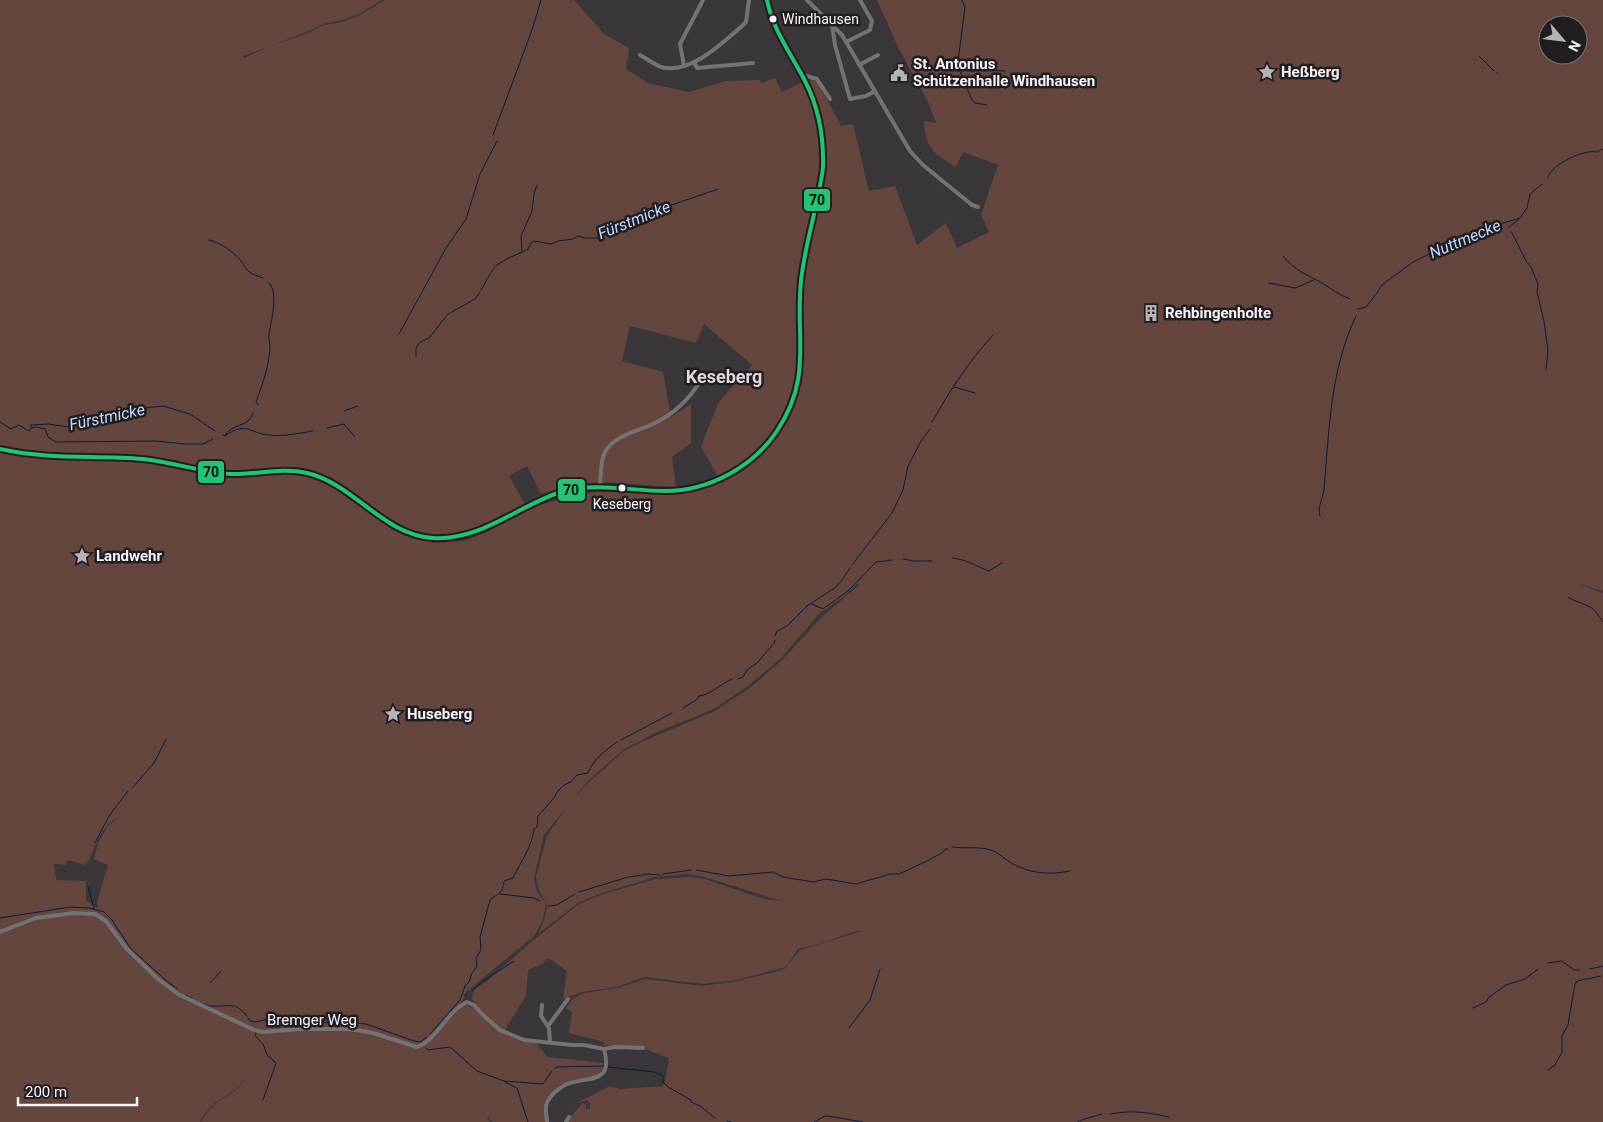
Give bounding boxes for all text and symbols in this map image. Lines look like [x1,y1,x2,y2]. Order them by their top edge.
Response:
place label: Windhausen [782,11,859,27]
marker: Windhausen [768,14,778,24]
north arrow [1538,15,1588,65]
text: N [1565,38,1584,54]
place label: St. Antonius Schützenhalle Windhausen [913,55,1095,90]
place icon: Heßberg [1257,62,1277,82]
public building icon: St. Antonius Schützenhalle Windhausen [889,63,909,83]
place label: Heßberg [1281,63,1340,81]
line badge: 70 [803,188,831,212]
text: 70 [809,192,825,208]
water label: Fürstmicke [595,197,673,243]
water label: Nuttmecke [1426,215,1504,263]
building icon: Rehbingenholte [1141,303,1161,323]
place label: Rehbingenholte [1165,304,1271,322]
district label: Keseberg [686,366,762,387]
water label: Fürstmicke [67,400,147,434]
line badge: 70 [197,460,225,484]
text: 70 [203,464,219,480]
line badge: 70 [557,478,586,502]
text: 70 [563,482,579,498]
marker: Keseberg [617,483,627,493]
place label: Keseberg [593,496,651,512]
place icon: Landwehr [72,546,92,566]
place label: Landwehr [96,547,163,565]
place icon: Huseberg [383,704,403,724]
place label: Huseberg [407,705,472,723]
street label: Bremger Weg [267,1011,357,1029]
scale bar [18,1074,136,1106]
text: 200 m [25,1083,67,1101]

